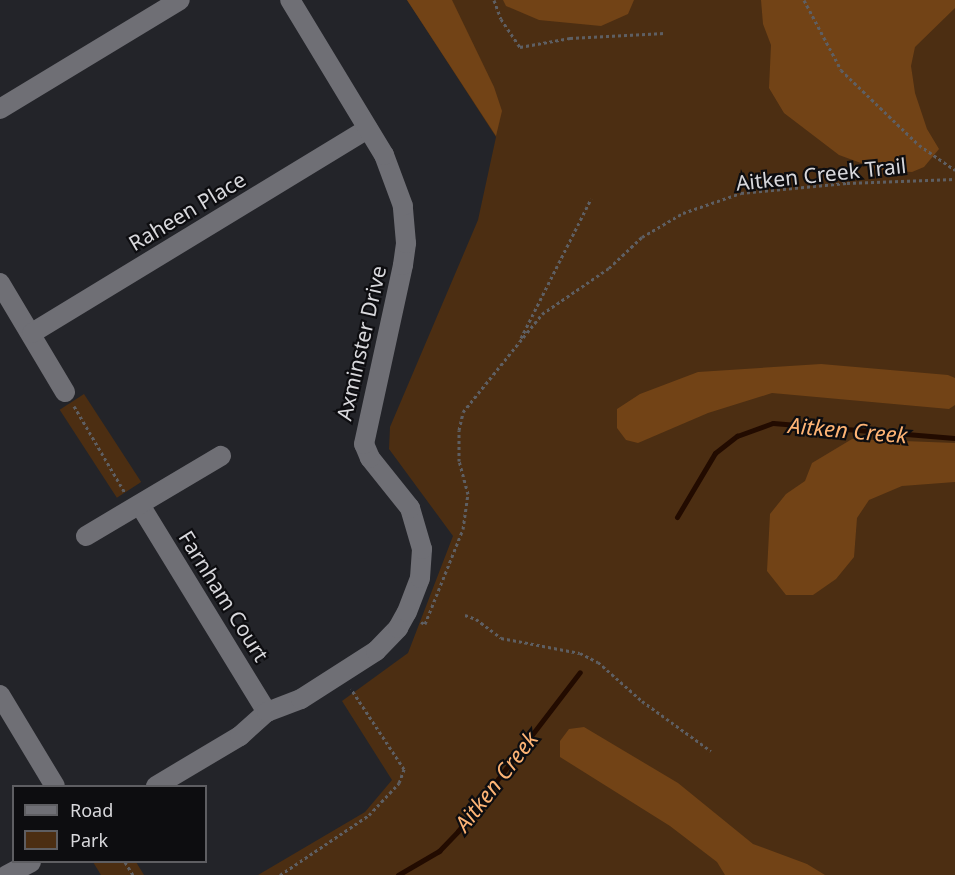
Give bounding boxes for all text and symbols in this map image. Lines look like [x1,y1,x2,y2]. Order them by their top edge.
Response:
street label: Aitken Creek Trail [735,153,907,195]
street label: Raheen Place [124,166,250,256]
street label: Axminster Drive [331,263,391,423]
water label: Aitken Creek [787,412,909,448]
street label: Farnham Court [174,526,274,666]
water label: Aitken Creek [449,726,543,836]
legend [12,785,207,863]
text: Road [70,798,113,822]
text: Park [70,828,108,852]

